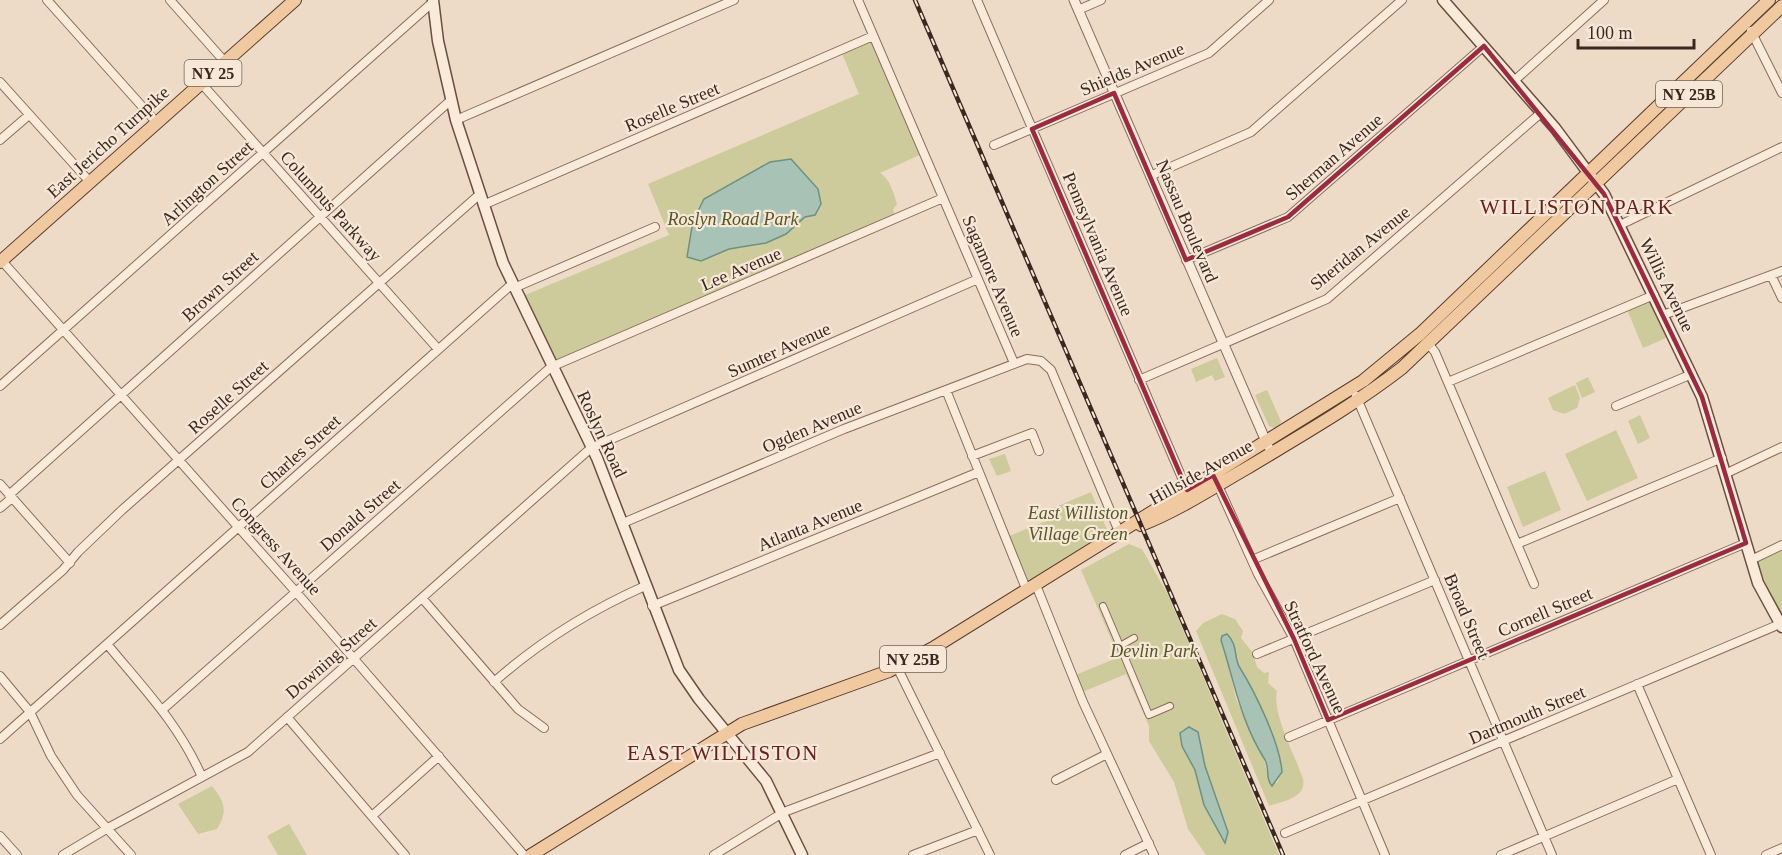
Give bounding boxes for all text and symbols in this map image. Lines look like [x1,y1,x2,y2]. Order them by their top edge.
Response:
scale bar [1578,12,1694,50]
text: 100 m [1587,23,1633,43]
street label: Shields Avenue [1077,38,1187,100]
road number: NY 25 [184,60,242,86]
street label: Roselle Street [622,78,722,136]
road number: NY 25B [1656,81,1722,107]
street label: East Jericho Turnpike [43,82,173,202]
street label: Sherman Avenue [1281,109,1387,205]
street label: Arlington Street [157,137,257,229]
street label: Columbus Parkway [276,147,386,265]
street label: Nassau Boulevard [1152,157,1222,285]
street label: Pennsylvania Avenue [1059,169,1137,319]
district label: WILLISTON PARK [1480,195,1674,219]
street label: Sheridan Avenue [1306,202,1414,294]
park label: Roslyn Road Park [667,209,799,229]
street label: Sagamore Avenue [958,212,1028,340]
street label: Willis Avenue [1636,235,1698,335]
street label: Lee Avenue [698,243,784,295]
street label: Brown Street [178,247,262,325]
street label: Sumter Avenue [725,318,833,382]
street label: Roselle Street [184,356,272,438]
street label: Roslyn Road [573,387,631,481]
street label: Ogden Avenue [759,397,865,457]
street label: Charles Street [256,411,344,493]
street label: Hillside Avenue [1146,435,1256,509]
street label: Donald Street [316,475,404,555]
street label: Congress Avenue [227,493,325,599]
street label: Atlanta Avenue [755,495,865,555]
park label: East Williston Village Green [1027,503,1128,544]
street label: Broad Street [1440,570,1494,662]
street label: Cornell Street [1495,583,1595,641]
street label: Stratford Avenue [1280,597,1350,717]
street label: Downing Street [282,613,380,703]
park label: Devlin Park [1109,641,1199,661]
road number: NY 25B [880,646,946,672]
street label: Dartmouth Street [1466,681,1588,749]
district label: EAST WILLISTON [627,741,819,765]

